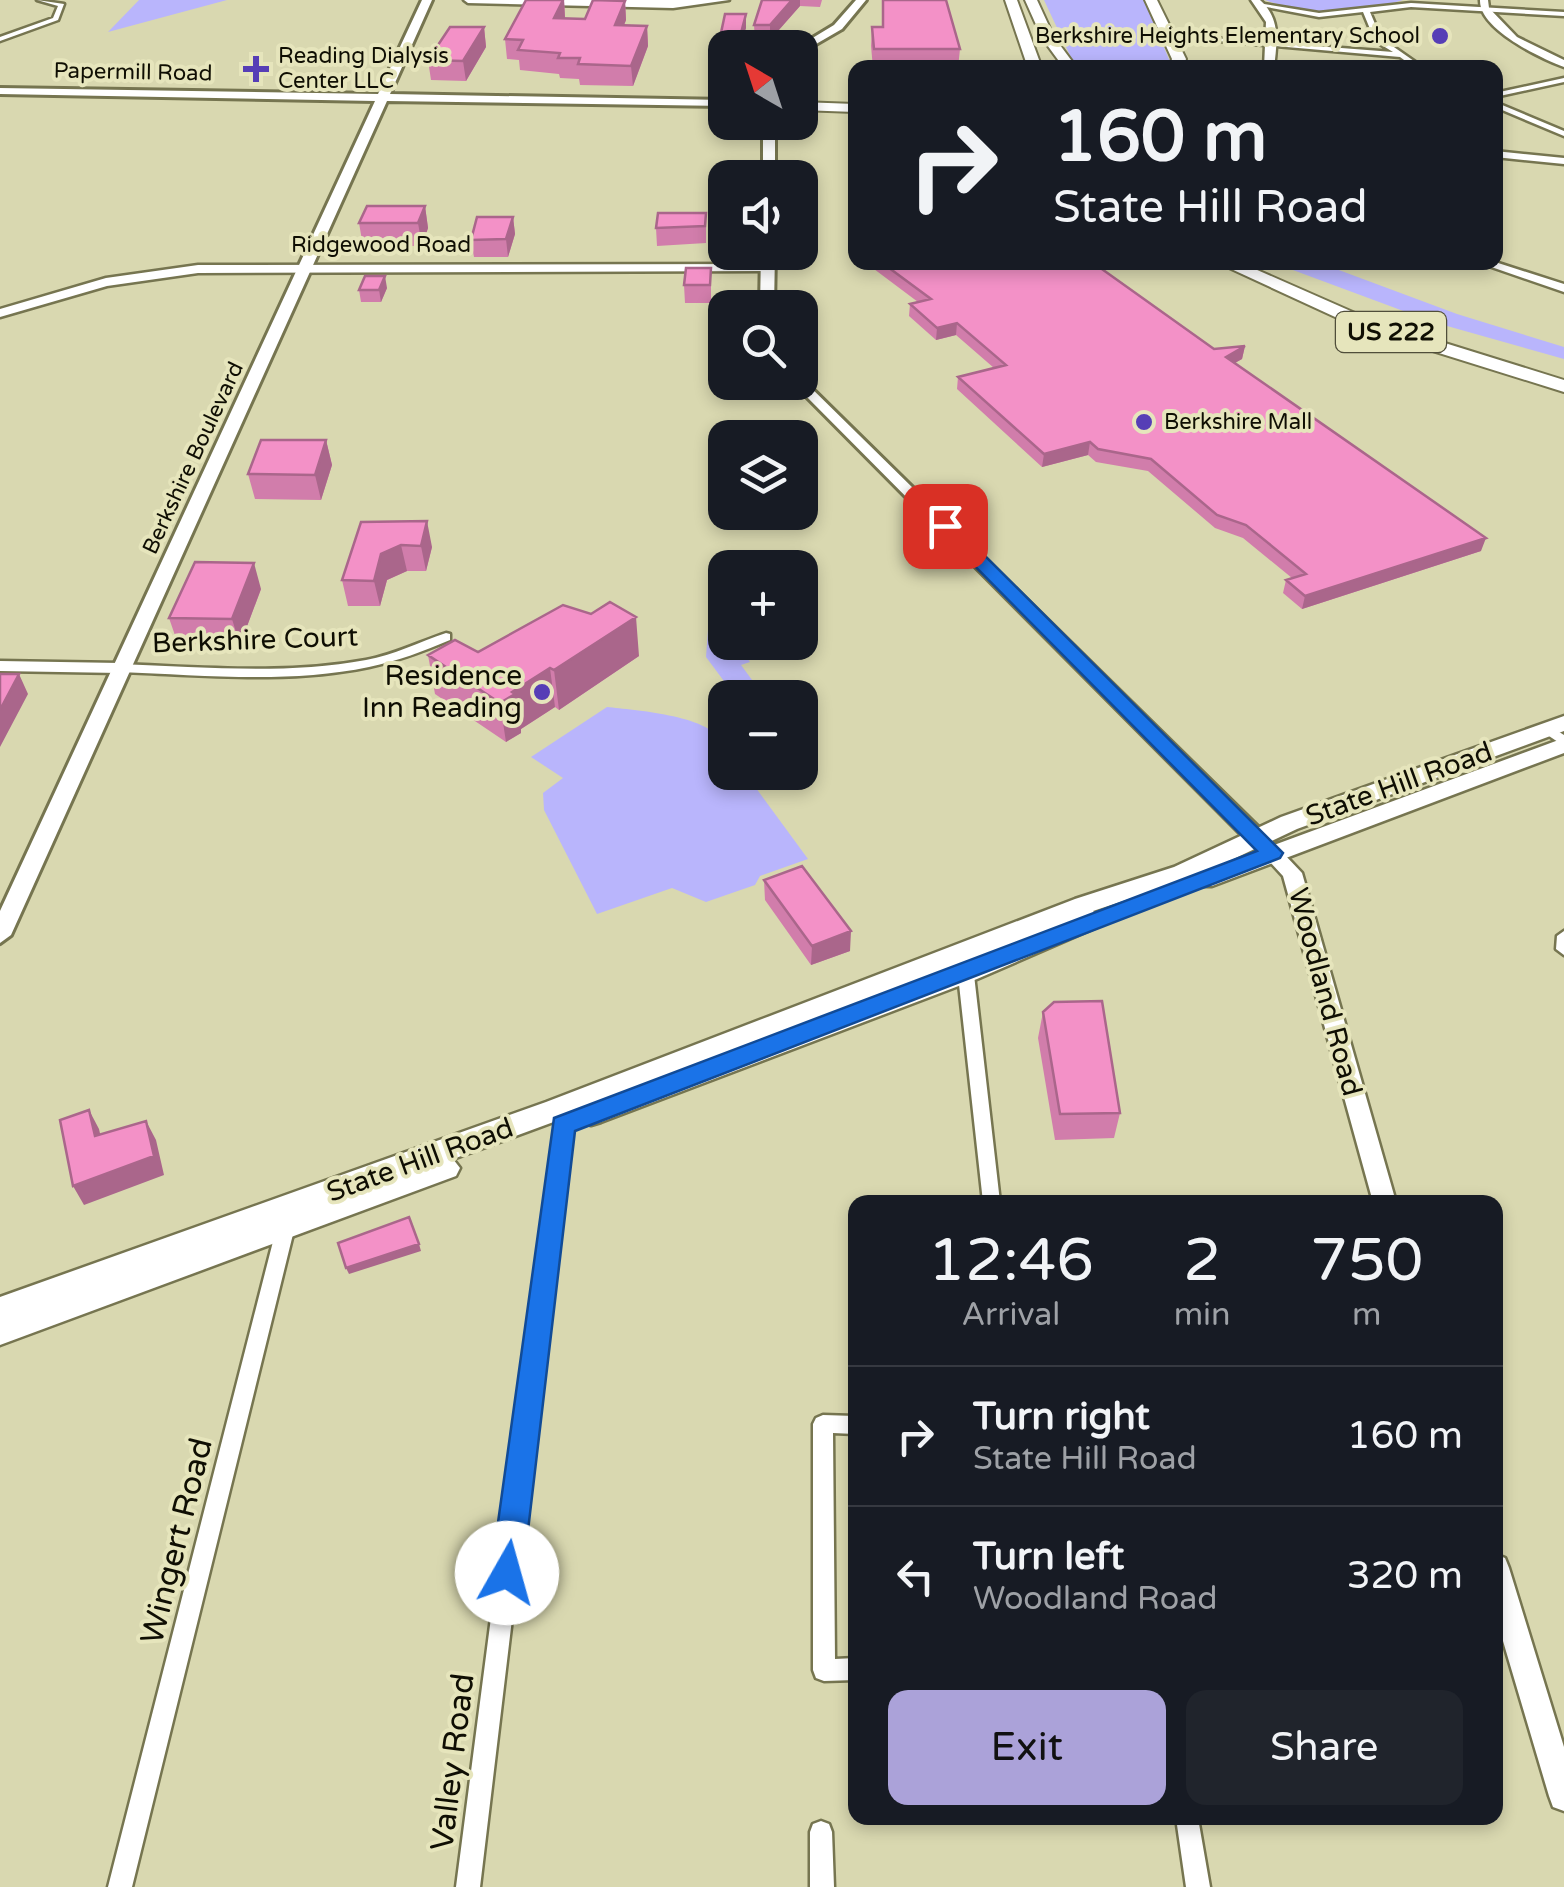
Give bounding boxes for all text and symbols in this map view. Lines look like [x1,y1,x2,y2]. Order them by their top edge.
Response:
place label: Berkshire Heights Elementary School [1035,23,1420,49]
marker: Berkshire Heights Elementary School [1429,25,1451,47]
north arrow [708,30,818,140]
map controls [708,30,818,790]
place label: Reading Dialysis Center LLC [278,43,449,94]
marker: Reading Dialysis Center LLC [243,56,269,82]
street label: Papermill Road [53,58,213,86]
text: 160 m [1053,96,1267,180]
icon: right [888,100,1018,230]
button: sound [708,160,818,270]
text: State Hill Road [1053,181,1368,235]
street label: Ridgewood Road [291,232,471,258]
button: search [708,290,818,400]
road number: US 222 [1336,312,1446,352]
street label: Berkshire Boulevard [137,358,249,558]
place label: Berkshire Mall [1164,409,1312,435]
marker: Berkshire Mall [1133,411,1155,433]
button: layers [708,420,818,530]
pin [903,484,988,569]
icon: arrive [918,499,973,554]
button: + [708,550,818,660]
street label: Berkshire Court [151,619,359,661]
place label: Residence Inn Reading [362,659,522,725]
button: − [708,680,818,790]
marker: Residence Inn Reading [531,681,553,703]
street label: State Hill Road [1301,735,1497,833]
street label: Woodland Road [1281,884,1369,1100]
street label: State Hill Road [322,1111,518,1209]
text: 12:46 [928,1225,1094,1297]
text: 2 [1183,1225,1221,1297]
text: 750 [1310,1225,1423,1297]
text: Arrival [961,1296,1060,1334]
text: min [1174,1296,1231,1334]
text: m [1352,1296,1381,1334]
text: Turn right [973,1394,1150,1440]
icon: right [888,1409,943,1464]
text: 160 m [1347,1413,1463,1459]
street label: Wingert Road [133,1434,221,1648]
text: State Hill Road [973,1440,1197,1478]
position arrow [455,1521,559,1625]
text: Turn left [973,1534,1124,1580]
icon: left [888,1549,943,1604]
text: 320 m [1347,1553,1463,1599]
text: Woodland Road [973,1580,1217,1618]
street label: Valley Road [423,1671,483,1853]
button: Exit [888,1690,1166,1805]
button: Share [1186,1690,1463,1805]

